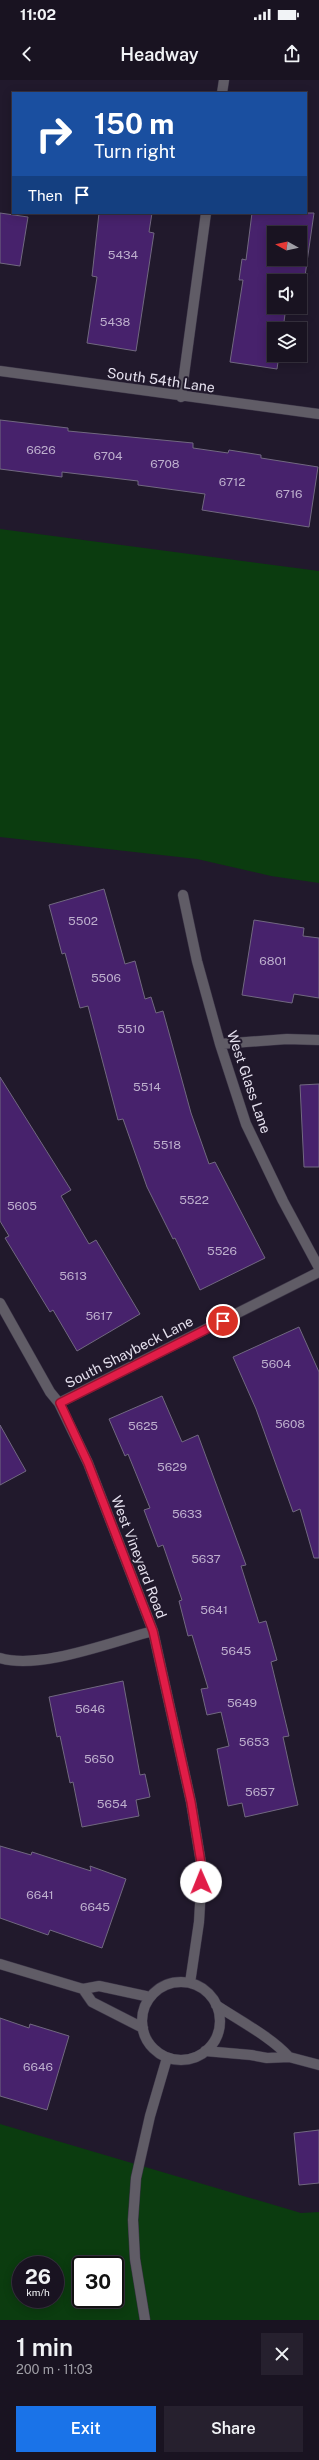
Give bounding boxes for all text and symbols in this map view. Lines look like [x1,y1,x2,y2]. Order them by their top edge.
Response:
text: 11:02 [20,6,56,23]
icon: back [16,43,38,65]
icon: share [281,43,303,65]
text: Headway [120,44,199,65]
text: 150 m [94,107,174,140]
icon: right [28,108,80,160]
text: Turn right [94,141,176,162]
icon: arrive [71,184,93,206]
text: Then [28,187,63,204]
north arrow [267,226,307,266]
map controls [267,226,307,362]
house number: 5434 [108,248,139,262]
button: sound [267,274,307,314]
house number: 5438 [100,315,130,329]
button: layers [267,322,307,362]
street label: South 54th Lane [106,365,216,395]
house number: 6626 [26,443,56,457]
house number: 6704 [93,449,123,463]
house number: 6708 [150,457,180,471]
house number: 6712 [219,475,245,489]
house number: 6716 [275,487,303,501]
house number: 5502 [68,914,98,928]
house number: 6801 [259,954,287,968]
house number: 5506 [91,971,121,985]
house number: 5510 [117,1022,145,1036]
street label: West Glass Lane [224,1029,274,1136]
house number: 5514 [133,1080,161,1094]
house number: 5518 [153,1138,181,1152]
house number: 5522 [179,1193,209,1207]
house number: 5605 [7,1199,37,1213]
house number: 5526 [207,1244,237,1258]
house number: 5613 [59,1269,87,1283]
pin [206,1304,240,1338]
house number: 5617 [85,1309,113,1323]
icon: arrive [212,1310,234,1332]
street label: South Shaybeck Lane [62,1313,196,1391]
house number: 5604 [261,1357,291,1371]
house number: 5608 [275,1417,305,1431]
house number: 5625 [128,1419,158,1433]
house number: 5629 [157,1460,187,1474]
street label: West Vineyard Road [108,1493,170,1621]
house number: 5633 [172,1507,202,1521]
house number: 5637 [191,1552,221,1566]
house number: 5641 [200,1603,228,1617]
house number: 5645 [221,1644,251,1658]
house number: 5649 [227,1696,257,1710]
house number: 5646 [75,1702,105,1716]
house number: 5653 [239,1735,269,1749]
house number: 5650 [84,1752,114,1766]
house number: 5657 [245,1785,275,1799]
house number: 5654 [97,1797,128,1811]
position arrow [180,1861,222,1903]
house number: 6641 [26,1888,54,1902]
house number: 6645 [80,1900,110,1914]
house number: 6646 [23,2060,53,2074]
speed limit sign: 30 [72,2256,124,2308]
text: 26 [25,2265,51,2289]
text: km/h [26,2286,50,2298]
text: 1 min [16,2333,73,2361]
button: close [261,2333,303,2375]
text: 200 m · 11:03 [16,2362,93,2377]
button: Exit [16,2406,156,2452]
button: Share [164,2406,303,2452]

